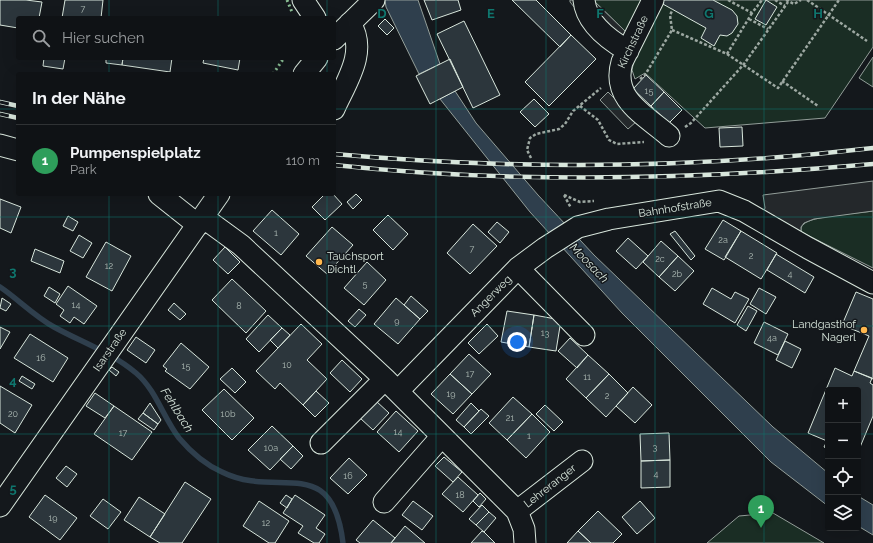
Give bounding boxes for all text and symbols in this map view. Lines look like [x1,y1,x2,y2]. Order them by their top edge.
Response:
house number: 7 [81,4,86,14]
text: D [377,6,387,21]
text: E [487,6,495,21]
text: F [596,6,604,21]
text: G [704,6,714,21]
text: H [813,6,823,21]
street label: Kirchstraße [615,13,651,71]
search box [16,16,336,60]
icon: search [30,27,52,49]
text: Hier suchen [62,29,145,47]
house number: 15 [645,86,653,96]
text: In der Nähe [32,88,126,108]
text: Pumpenspielplatz [70,144,201,162]
text: 1 [42,153,48,168]
text: 110 m [286,153,320,168]
text: Park [70,162,97,177]
street label: Bahnhofstraße [637,196,713,220]
house number: 1 [274,228,278,238]
house number: 2a [718,235,728,245]
water label: Moosach [567,240,611,286]
house number: 7 [470,244,475,254]
place label: Tauchsport Dichtl [327,250,384,276]
house number: 2 [749,251,754,261]
house number: 2c [655,254,665,264]
marker: Tauchsport Dichtl [314,257,324,267]
house number: 12 [105,261,114,271]
text: 3 [9,264,17,279]
house number: 2b [672,269,683,279]
house number: 4 [788,269,793,279]
street label: Angerweg [468,273,514,319]
house number: 5 [363,279,368,289]
house number: 14 [72,300,80,310]
house number: 8 [236,301,242,311]
house number: 9 [394,316,400,326]
place label: Landgasthof Nagerl [792,318,856,344]
marker: Landgasthof Nagerl [859,325,869,335]
street label: Isarstraße [91,326,130,374]
house number: 13 [541,328,550,338]
your location [507,332,527,352]
house number: 4a [767,333,777,343]
house number: 16 [36,353,46,363]
house number: 10 [282,360,292,370]
house number: 15 [182,361,190,371]
house number: 17 [466,369,474,379]
house number: 11 [583,372,591,382]
text: 4 [9,373,17,388]
water label: Fehlbach [158,385,196,435]
map controls [825,387,861,531]
button: + [825,387,861,423]
house number: 19 [446,389,456,399]
house number: 2 [605,391,610,401]
house number: 20 [8,409,19,419]
house number: 10b [221,409,236,419]
house number: 21 [506,413,514,423]
button: − [825,423,861,459]
house number: 14 [394,427,402,437]
house number: 17 [119,428,127,438]
house number: 1 [527,431,531,441]
house number: 3 [653,442,658,452]
house number: 10a [264,443,278,453]
button: locate [825,459,861,495]
street label: Lehreranger [521,462,579,510]
house number: 4 [654,469,659,479]
house number: 16 [343,471,353,481]
text: 5 [9,481,17,496]
house number: 18 [455,490,465,500]
pin: 1 [748,495,774,528]
button: layers [825,495,861,531]
house number: 19 [48,513,58,523]
house number: 12 [262,518,271,528]

